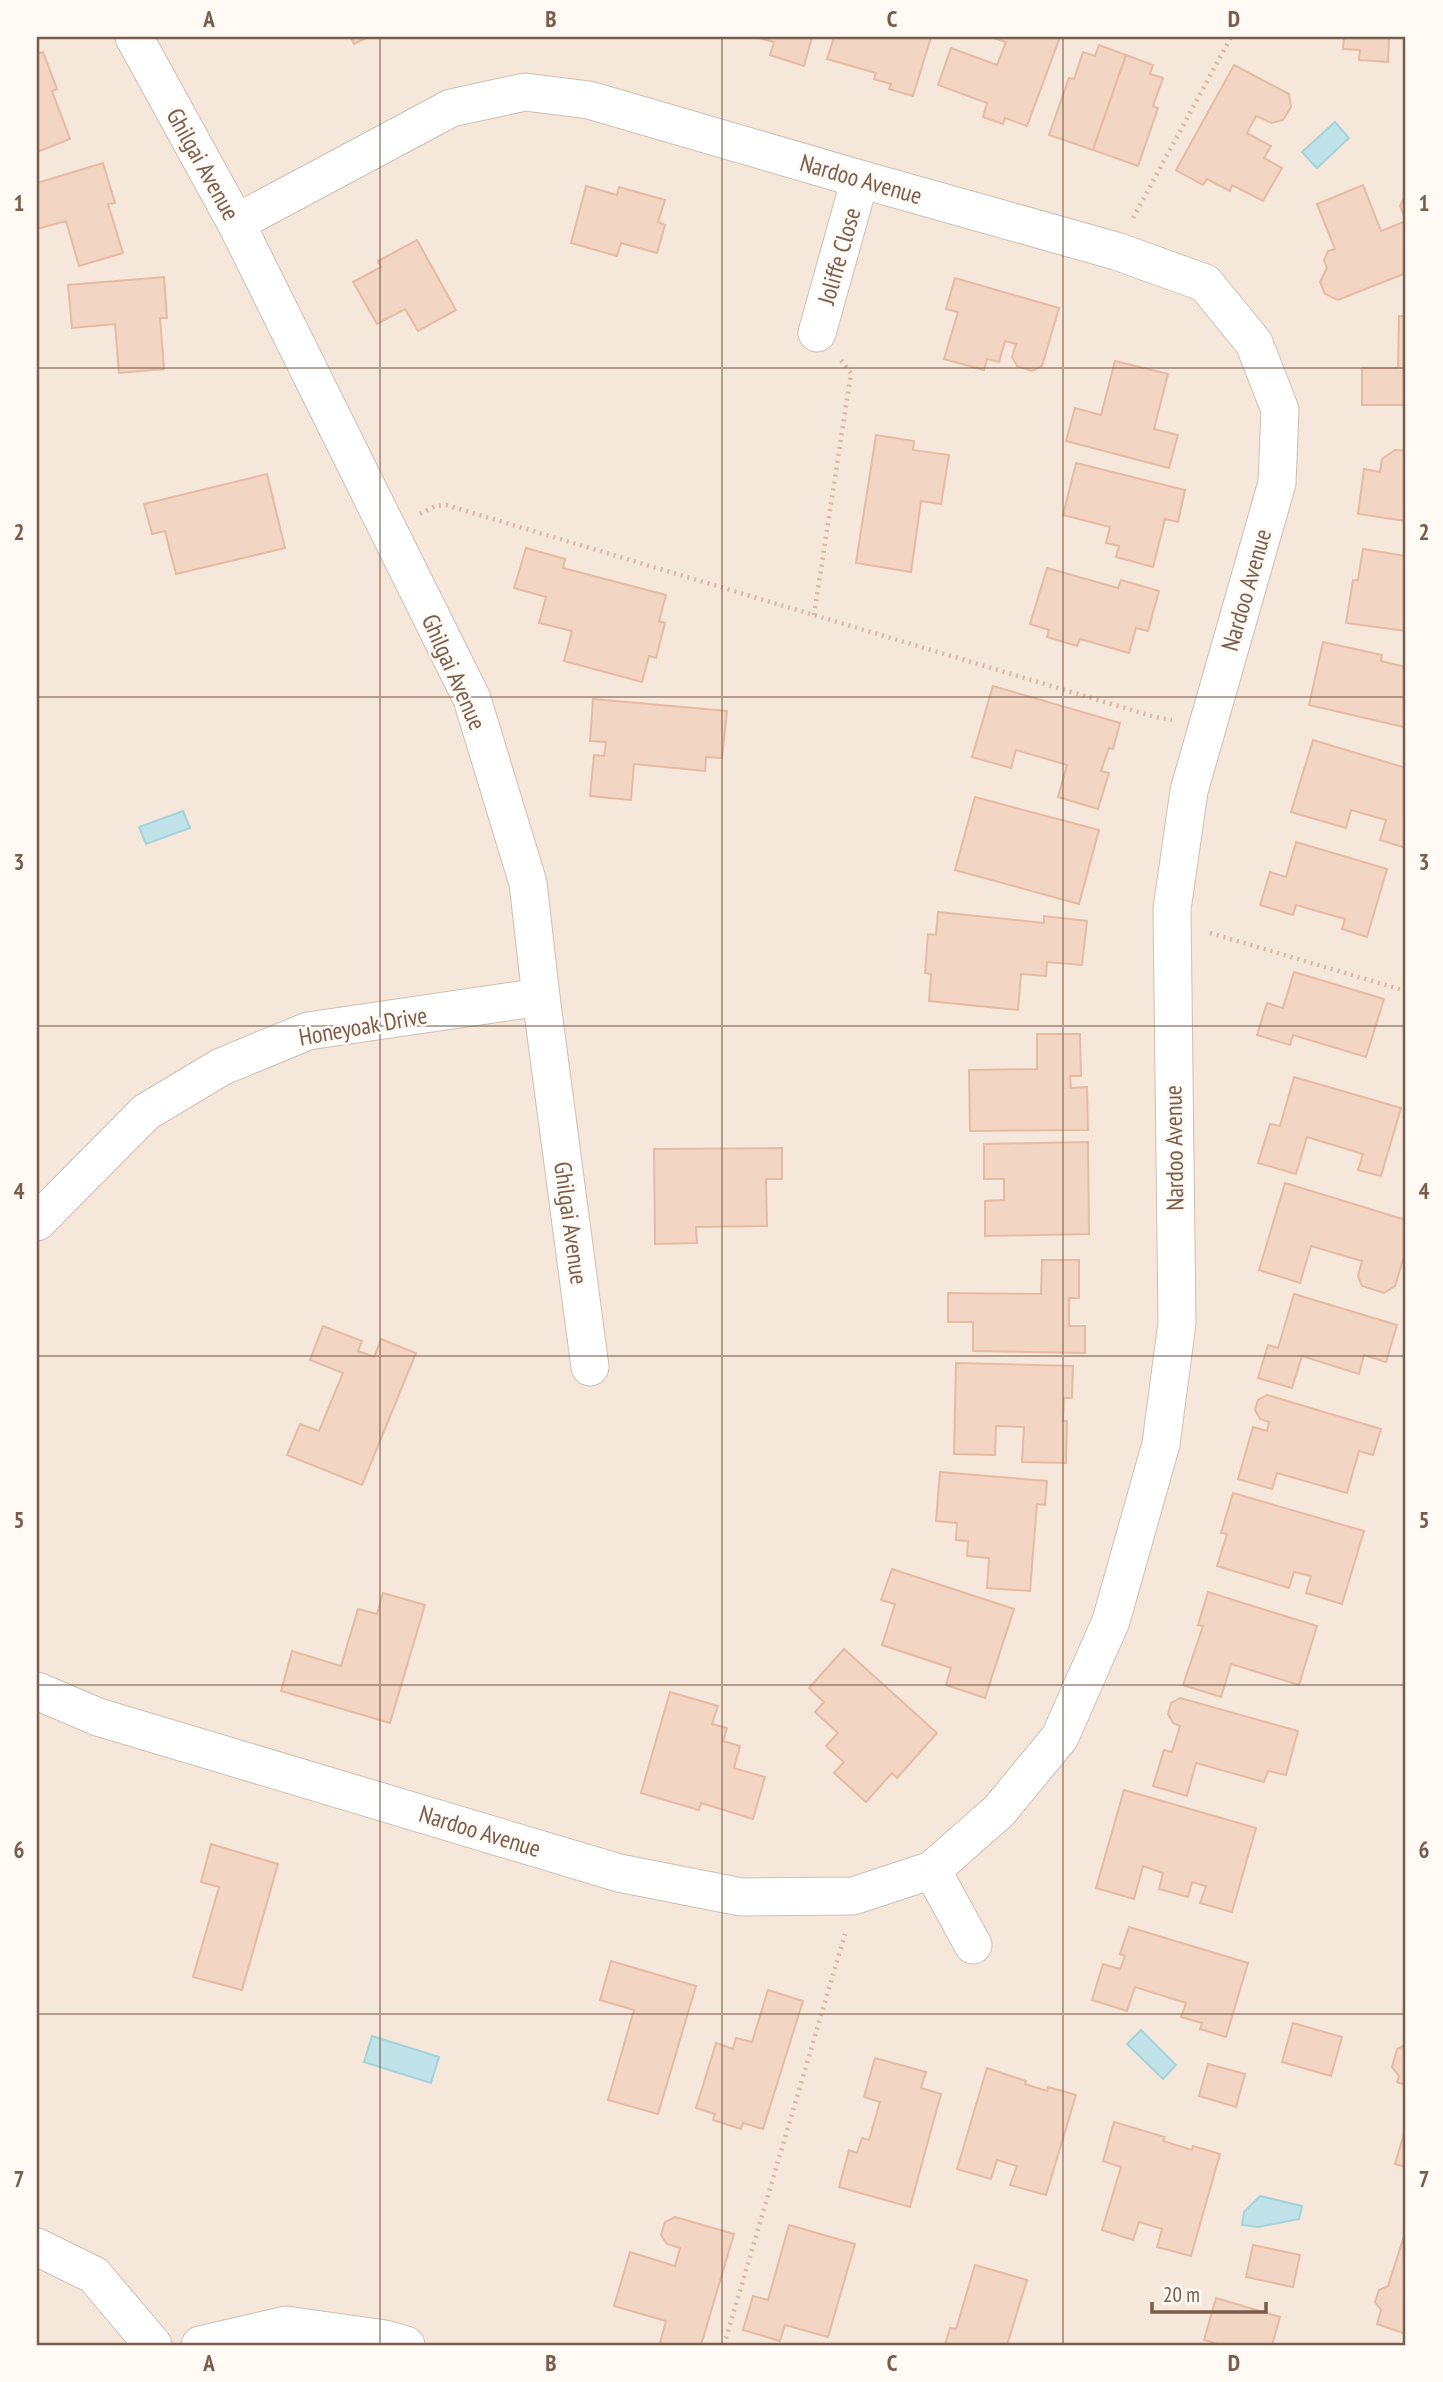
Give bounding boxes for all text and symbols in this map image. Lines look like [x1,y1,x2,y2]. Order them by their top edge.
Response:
text: A [202,4,215,33]
text: B [545,4,557,33]
text: C [887,4,898,33]
text: D [1228,4,1240,33]
street label: Ghilgai Avenue [160,102,246,226]
street label: Nardoo Avenue [796,147,926,211]
text: 1 [14,188,25,217]
text: 1 [1419,188,1430,217]
street label: Joliffe Close [810,204,868,309]
text: 2 [14,517,25,546]
text: 2 [1419,517,1430,546]
street label: Nardoo Avenue [1214,525,1278,655]
street label: Ghilgai Avenue [415,609,493,735]
text: 3 [14,847,25,876]
text: 3 [1419,847,1430,876]
street label: Honeyoak Drive [296,999,430,1053]
street label: Nardoo Avenue [1157,1085,1191,1211]
street label: Ghilgai Avenue [547,1160,595,1286]
text: 4 [14,1176,25,1205]
text: 4 [1419,1176,1430,1205]
text: 5 [14,1505,25,1534]
text: 5 [1419,1505,1430,1534]
street label: Nardoo Avenue [416,1798,544,1864]
text: 6 [14,1835,25,1864]
text: 6 [1419,1835,1430,1864]
text: 7 [14,2164,25,2193]
text: 7 [1419,2164,1430,2193]
scale bar [1152,2270,1266,2314]
text: 20 m [1163,2281,1200,2308]
text: A [202,2348,215,2377]
text: B [545,2348,557,2377]
text: C [887,2348,898,2377]
text: D [1228,2348,1240,2377]

